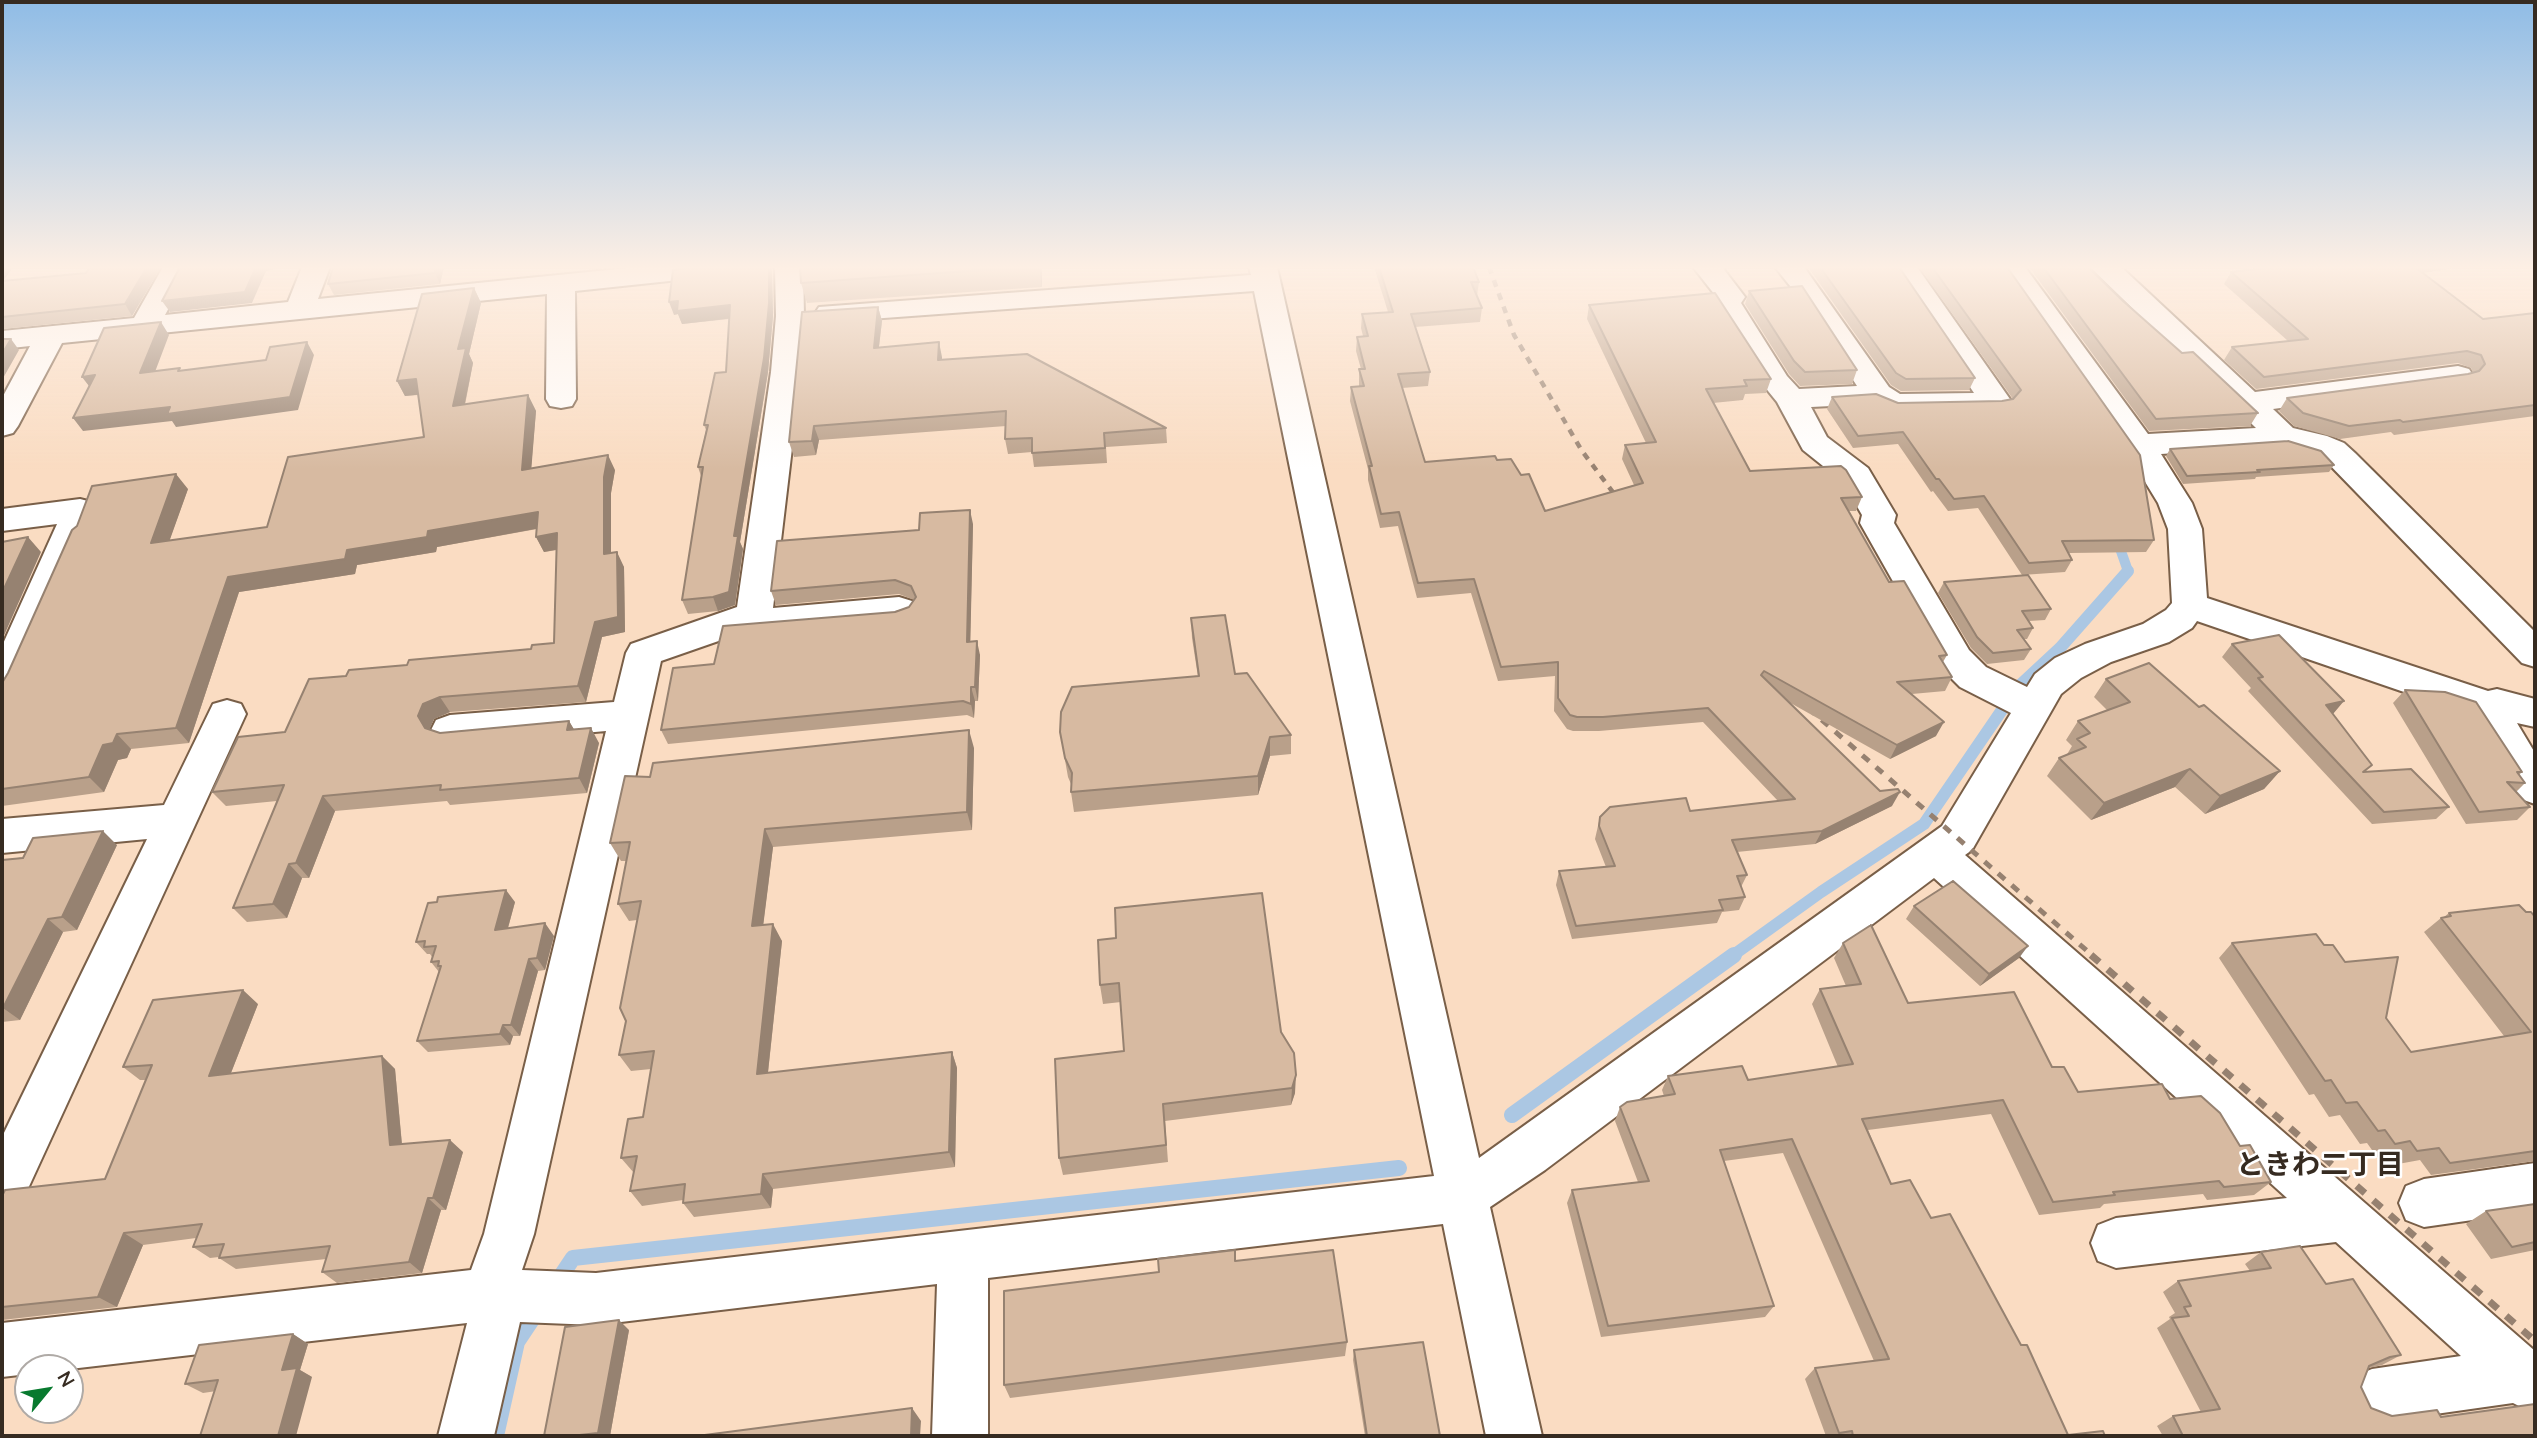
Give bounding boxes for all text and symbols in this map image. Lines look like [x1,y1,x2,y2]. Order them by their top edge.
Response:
district label: ときわ二丁目 [2236,1150,2404,1184]
north arrow [14,1354,84,1424]
text: N [51,1367,80,1392]

